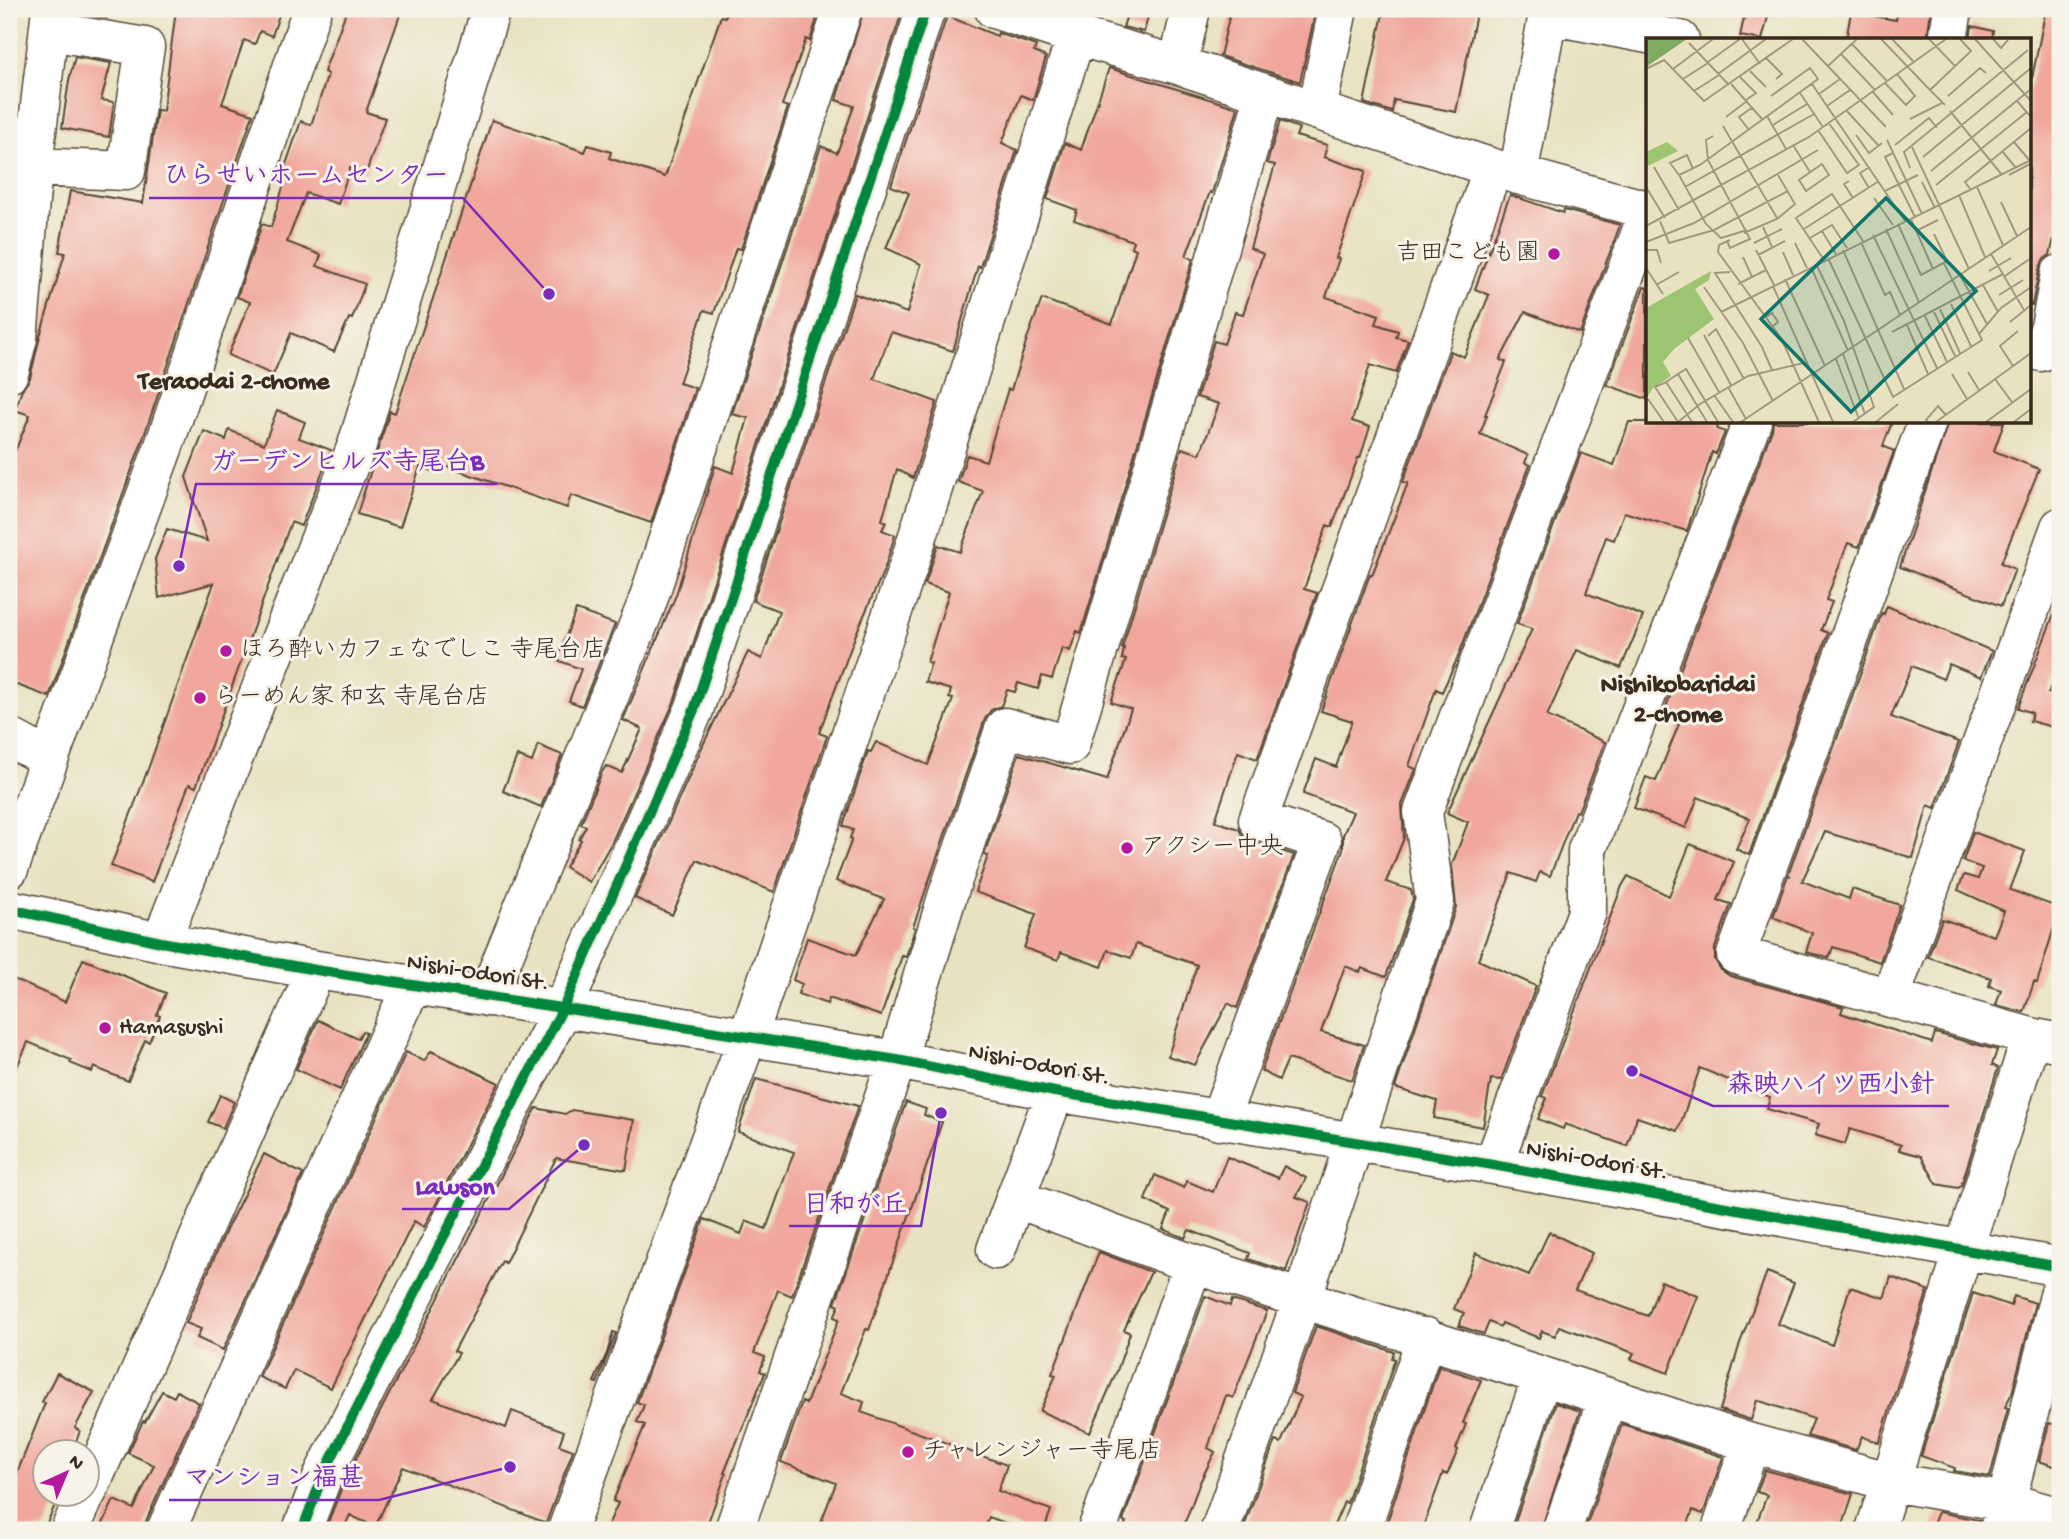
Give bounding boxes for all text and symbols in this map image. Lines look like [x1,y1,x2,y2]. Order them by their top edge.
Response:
inset map [1646,38,2030,424]
callout: ひらせいホームセンター [149,151,463,198]
text: ひらせいホームセンター [163,163,449,194]
place label: 吉田こども園 [1396,240,1540,269]
marker: 吉田こども園 [1546,246,1562,262]
district label: Teraodai 2-chome [136,368,331,399]
callout: ガーデンヒルズ寺尾台B [196,437,497,484]
text: ガーデンヒルズ寺尾台B [210,447,486,480]
place label: ほろ酔いカフェなでしこ 寺尾台店 [240,636,606,666]
marker: ほろ酔いカフェなでしこ 寺尾台店 [218,643,234,659]
district label: Nishikobaridai 2-chome [1600,671,1756,732]
place label: らーめん家 和玄 寺尾台店 [214,683,489,713]
marker: らーめん家 和玄 寺尾台店 [192,690,208,706]
place label: アクシー中央 [1141,833,1284,863]
marker: アクシー中央 [1119,840,1135,856]
street label: Nishi-Odori St. [405,948,551,1000]
place label: Hamasushi [119,1014,223,1043]
marker: Hamasushi [97,1020,113,1036]
street label: Nishi-Odori St. [965,1038,1113,1094]
callout: 森映ハイツ西小針 [1713,1059,1949,1106]
text: 森映ハイツ西小針 [1727,1070,1935,1103]
street label: Nishi-Odori St. [1523,1135,1671,1189]
callout: Lawson [402,1162,509,1209]
text: Lawson [415,1174,495,1205]
callout: 日和が丘 [789,1179,921,1226]
text: 日和が丘 [803,1190,907,1223]
place label: チャレンジャー寺尾店 [922,1437,1162,1467]
north arrow [32,1438,102,1508]
marker: チャレンジャー寺尾店 [900,1444,916,1460]
text: N [63,1451,88,1476]
callout: マンション福甚 [169,1453,379,1500]
text: マンション福甚 [184,1463,364,1496]

